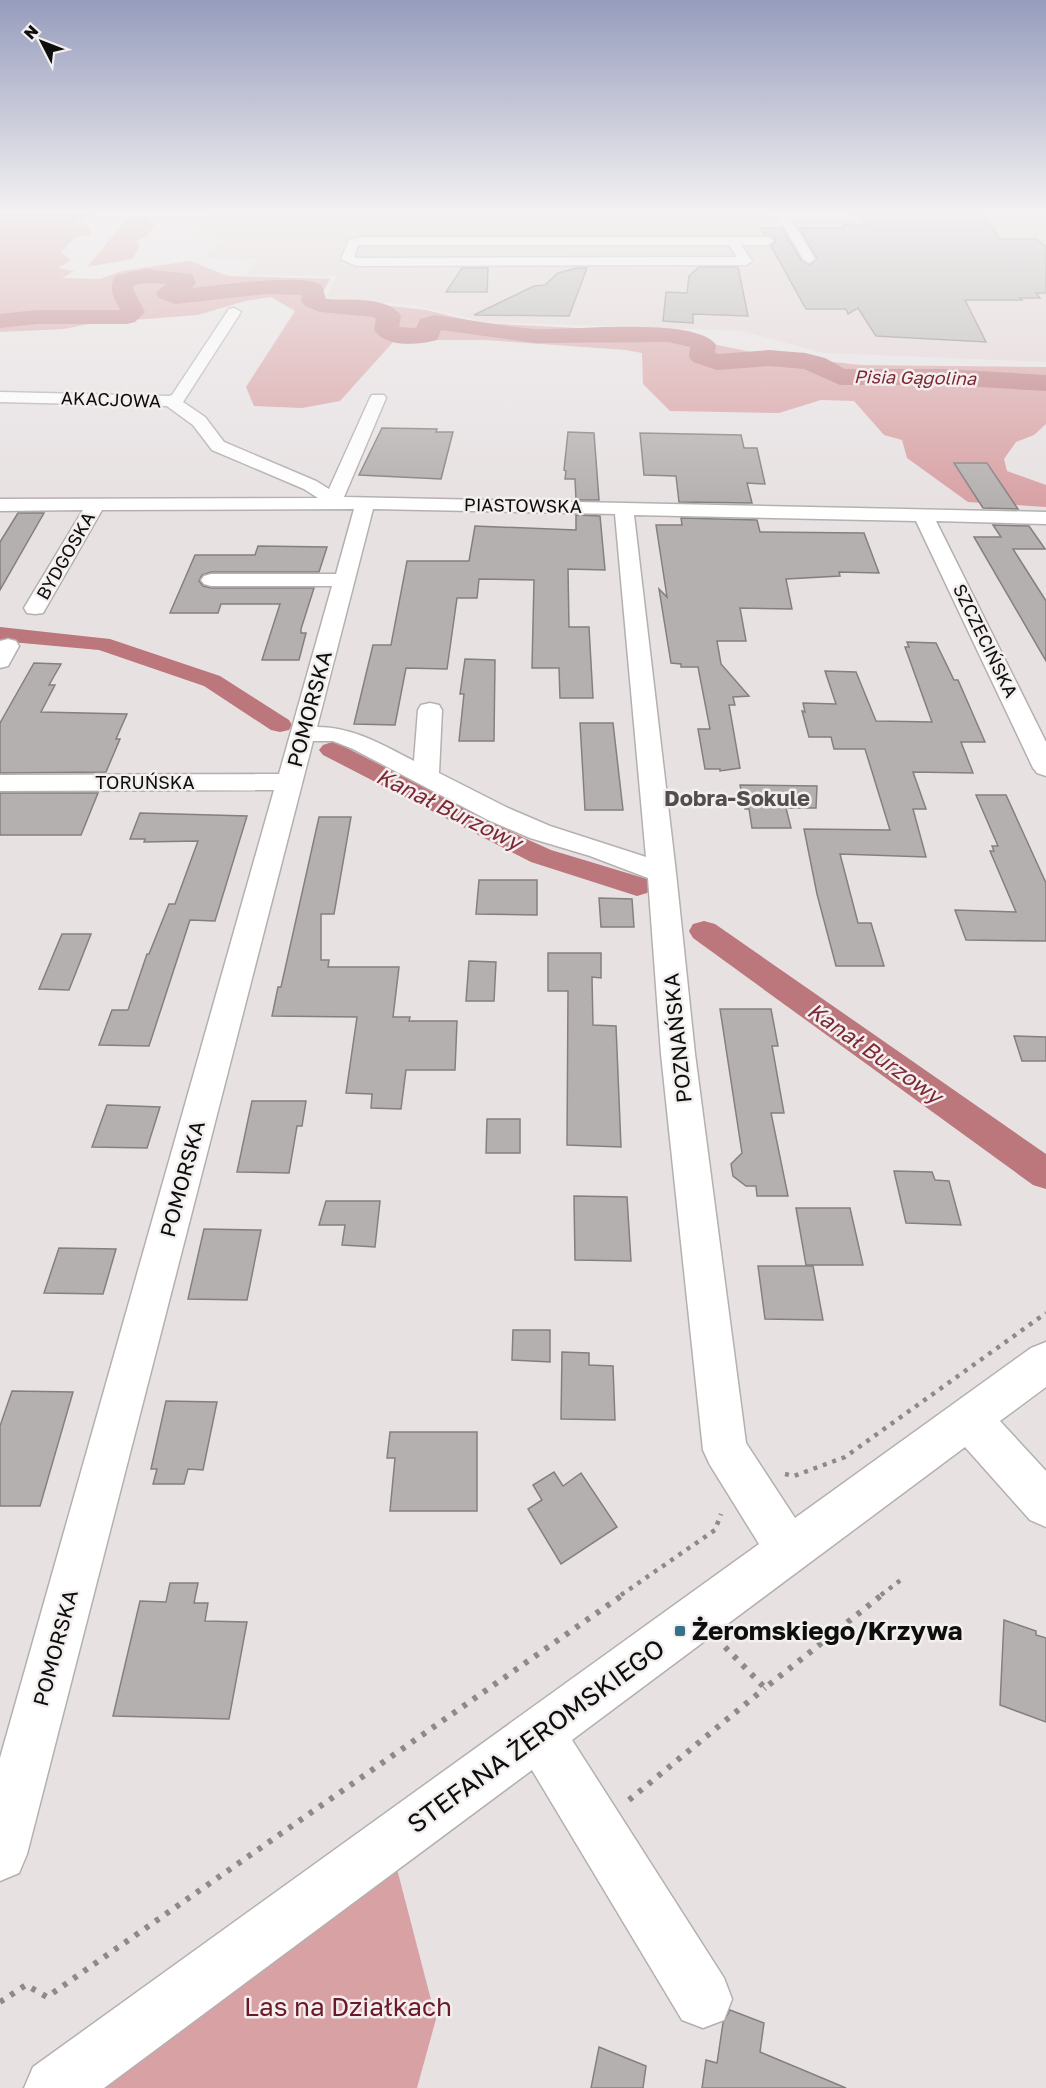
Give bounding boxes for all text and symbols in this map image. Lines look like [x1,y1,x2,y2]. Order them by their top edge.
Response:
north arrow [12,12,72,72]
text: N [19,21,42,43]
water label: Pisia Gągolina [854,365,977,389]
street label: AKACJOWA [61,386,161,412]
street label: PIASTOWSKA [464,493,582,517]
street label: BYDGOSKA [31,508,99,603]
street label: SZCZECIŃSKA [949,580,1023,701]
street label: POMORSKA [281,648,337,770]
water label: Kanał Burzowy [372,762,529,856]
street label: TORUŃSKA [95,771,195,793]
district label: Dobra-Sokule [664,784,810,811]
street label: POZNAŃSKA [657,972,697,1104]
water label: Kanał Burzowy [803,996,950,1110]
street label: POMORSKA [154,1118,210,1240]
street label: POMORSKA [27,1587,83,1709]
place label: Żeromskiego/Krzywa [692,1615,963,1646]
marker: Żeromskiego/Krzywa [673,1624,687,1638]
street label: STEFANA ŻEROMSKIEGO [401,1632,670,1839]
park label: Las na Działkach [244,1991,452,2022]

